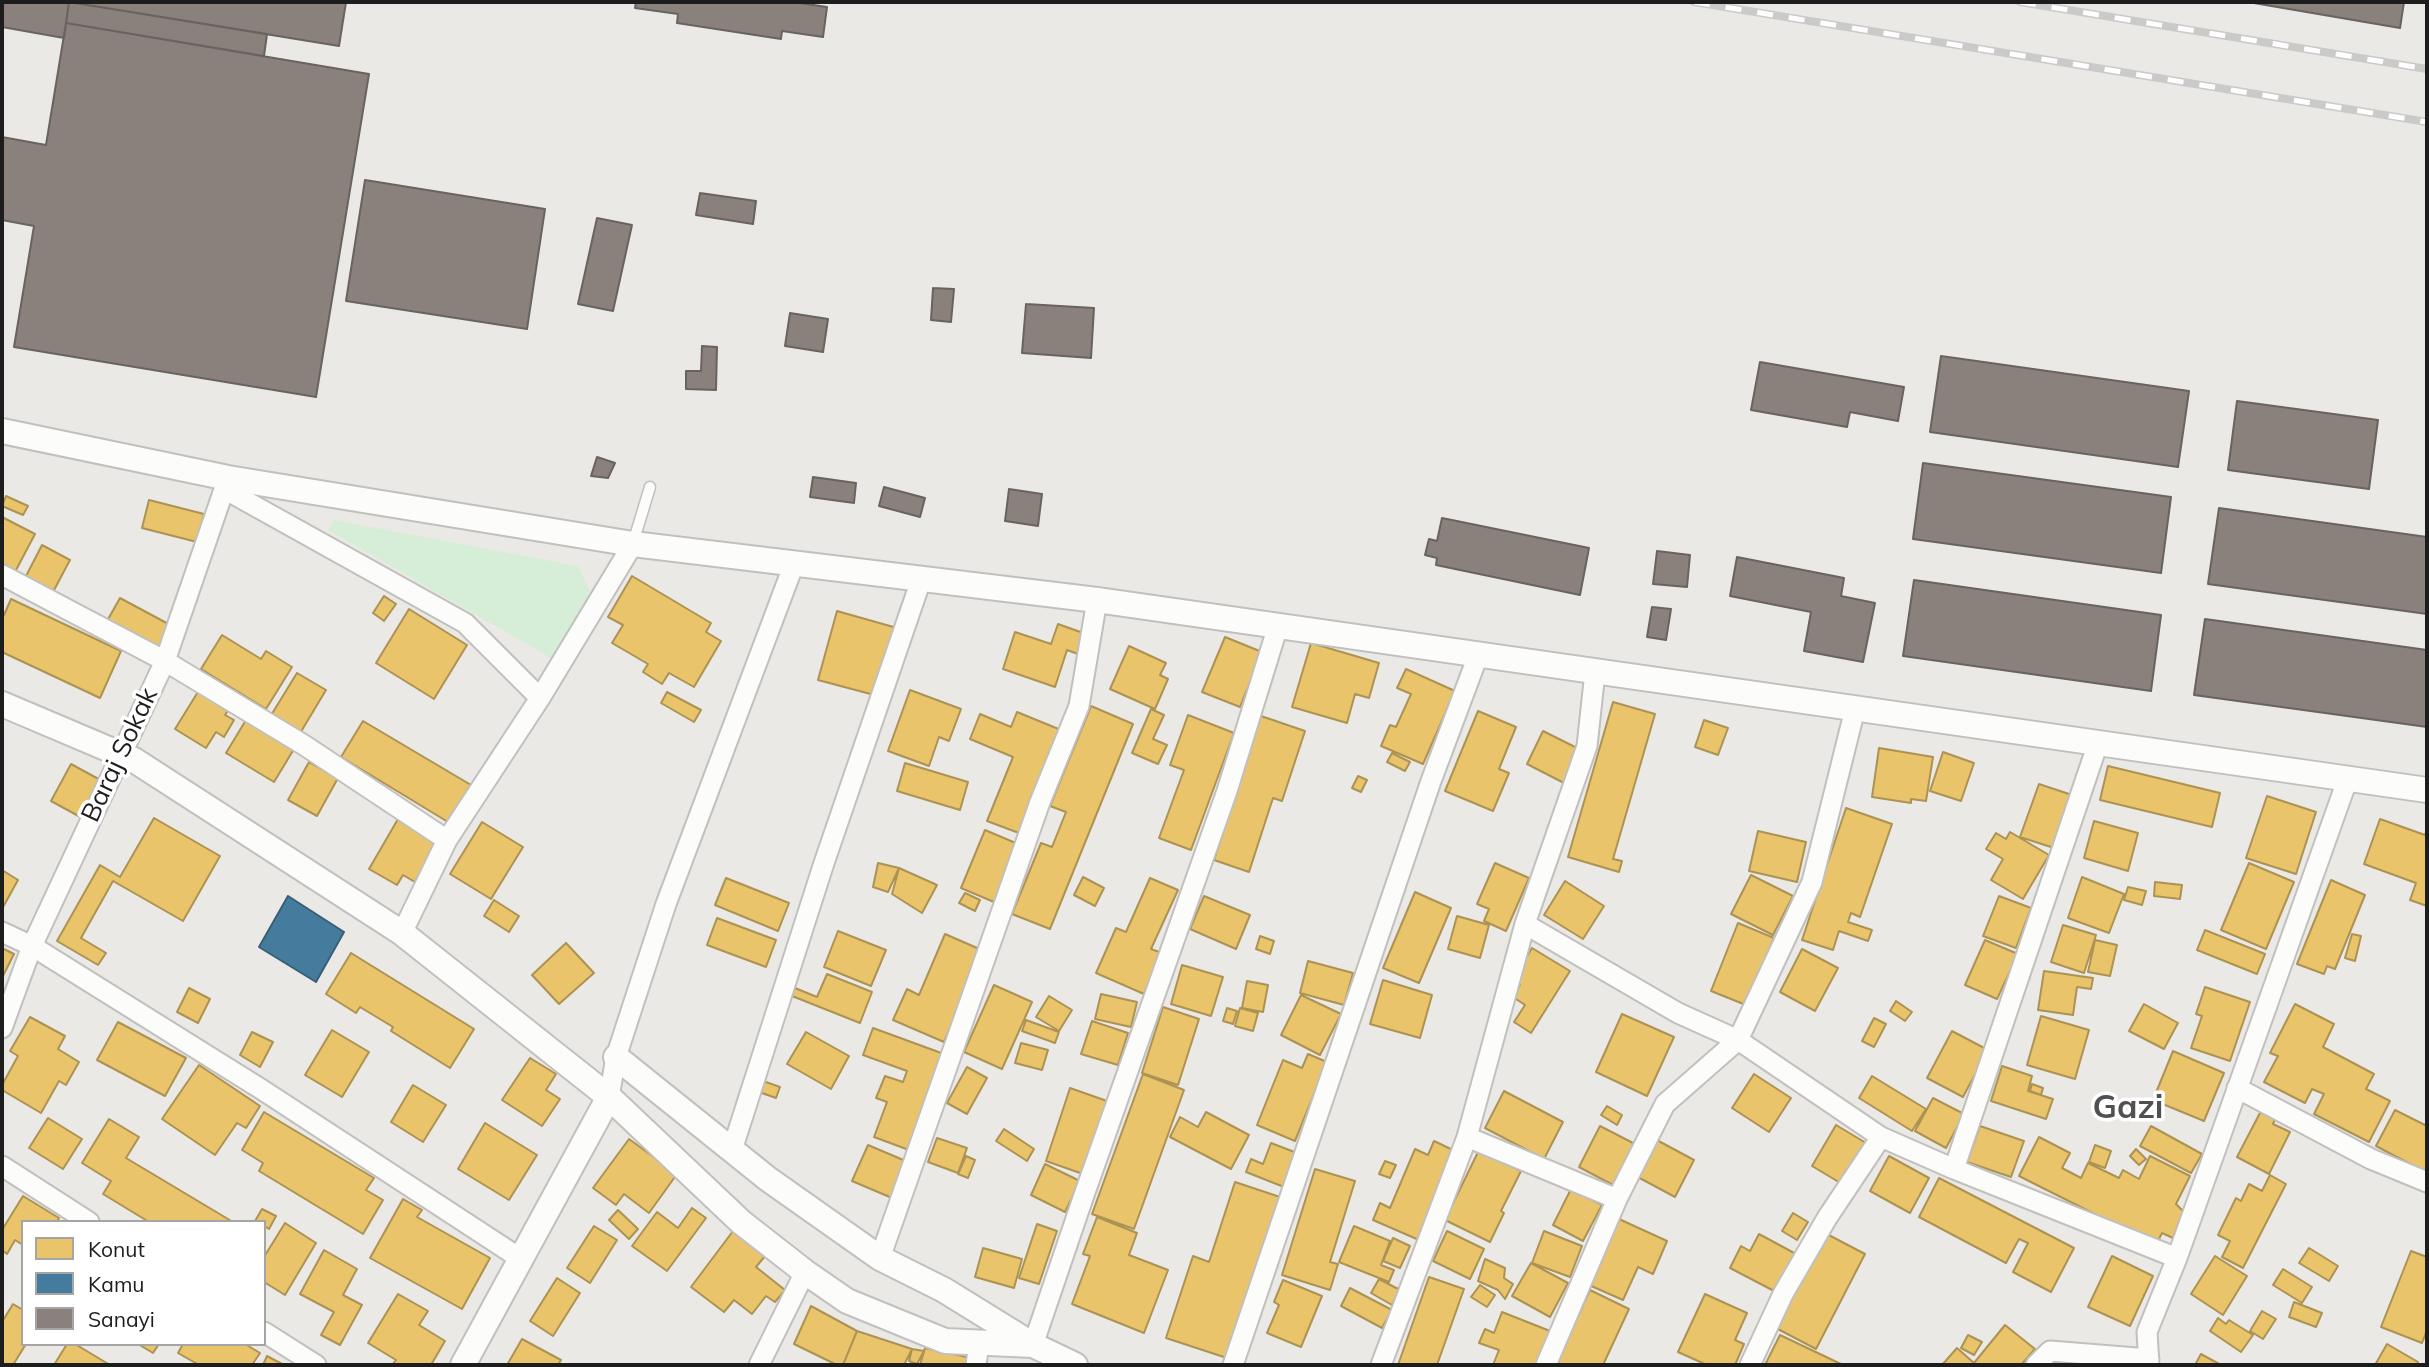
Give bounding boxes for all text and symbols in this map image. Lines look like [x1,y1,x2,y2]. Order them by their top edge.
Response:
street label: Baraj Sokak [75,683,165,827]
district label: Gazi [2093,1088,2163,1128]
legend [21,1220,266,1346]
text: Konut [88,1236,145,1262]
text: Kamu [88,1271,144,1297]
text: Sanayi [88,1306,155,1332]

